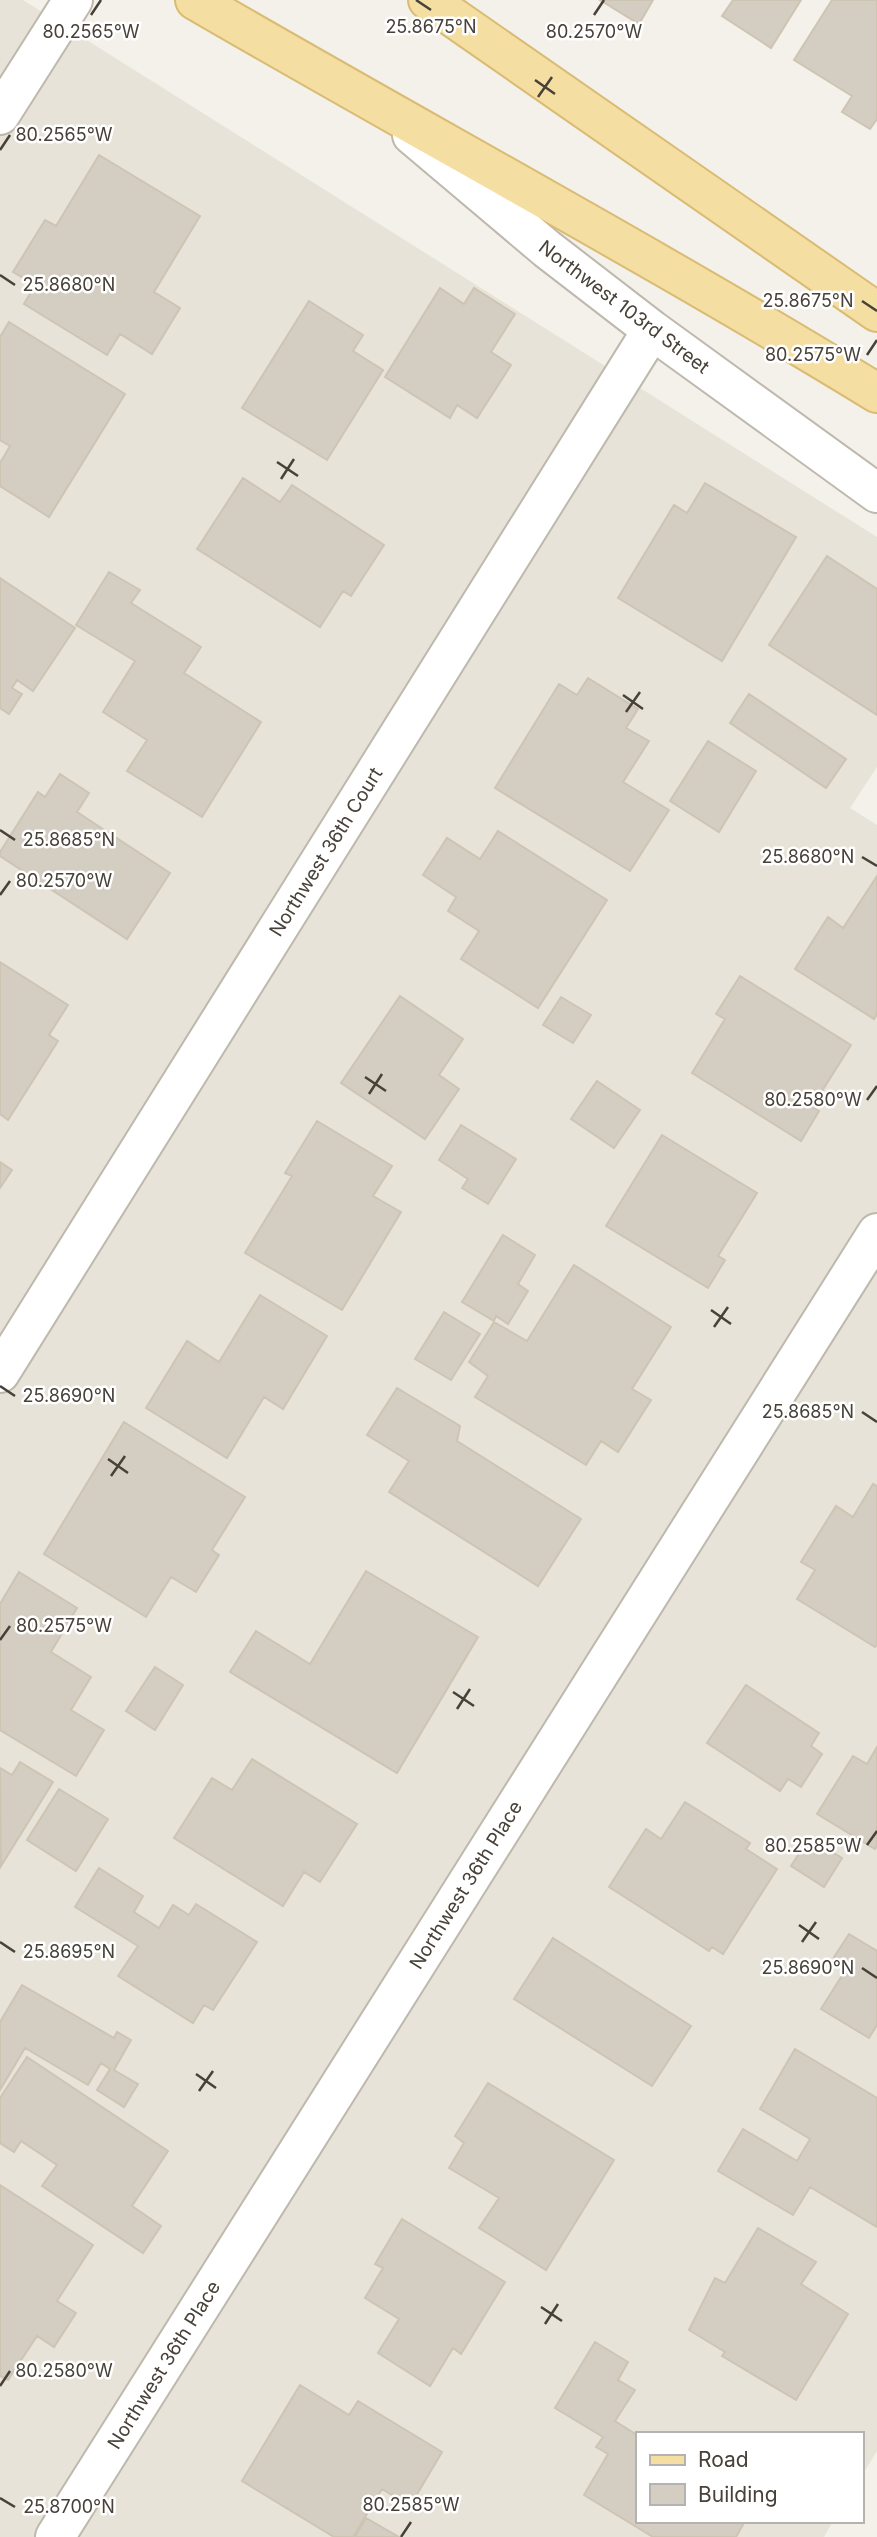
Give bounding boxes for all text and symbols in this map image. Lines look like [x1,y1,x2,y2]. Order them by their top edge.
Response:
text: 25.8675°N [385,16,477,37]
text: 80.2565°W [42,21,140,42]
text: 80.2570°W [546,21,642,42]
text: 80.2565°W [15,124,113,145]
street label: Northwest 103rd Street [534,235,714,379]
text: 25.8680°N [23,274,115,295]
text: 25.8675°N [762,290,854,311]
text: 80.2575°W [765,344,861,365]
street label: Northwest 36th Court [265,763,387,941]
text: 25.8685°N [23,829,115,850]
text: 25.8680°N [762,846,854,867]
text: 80.2570°W [16,870,112,891]
text: 80.2580°W [764,1089,862,1110]
text: 25.8690°N [23,1385,115,1406]
text: 25.8685°N [762,1401,854,1422]
text: 80.2575°W [16,1615,112,1636]
street label: Northwest 36th Place [405,1797,527,1973]
text: 80.2585°W [764,1835,862,1856]
text: 25.8695°N [23,1941,115,1962]
text: 25.8690°N [762,1957,854,1978]
street label: Northwest 36th Place [103,2277,225,2453]
text: 80.2580°W [15,2360,113,2381]
legend [636,2432,863,2523]
text: Road [698,2447,749,2472]
text: Building [698,2482,778,2507]
text: 80.2585°W [362,2494,460,2515]
text: 25.8700°N [23,2496,115,2517]

